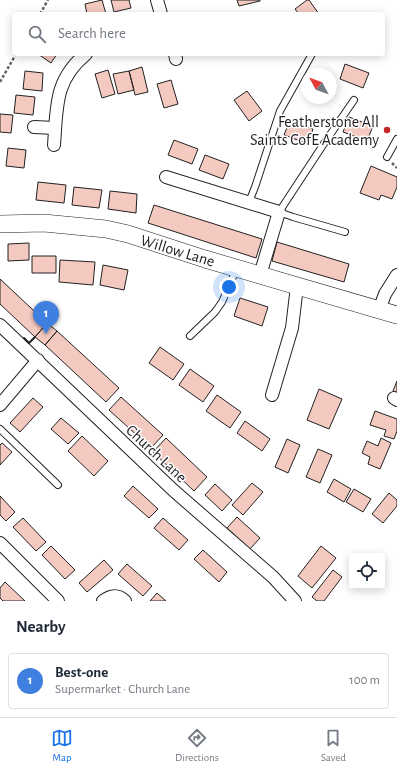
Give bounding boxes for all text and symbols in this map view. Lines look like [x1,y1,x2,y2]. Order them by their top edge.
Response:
search box [12,12,385,56]
icon: search [26,23,48,45]
text: Search here [58,26,126,41]
north arrow [301,68,337,104]
place label: Featherstone All Saints CofE Academy [250,114,379,149]
marker: Featherstone All Saints CofE Academy [382,125,392,135]
street label: Willow Lane [139,232,217,270]
your location [219,277,239,297]
pin: 1 [33,301,59,334]
street label: Church Lane [123,422,190,486]
map controls [349,553,385,589]
button: locate [349,553,385,589]
text: Nearby [16,618,66,635]
text: Best-one [55,665,108,680]
text: 1 [28,674,32,687]
text: 100 m [349,674,380,687]
text: Supermarket · Church Lane [55,683,190,696]
tab: Map [51,727,73,764]
tab: Directions [175,727,219,764]
tab: Saved [321,727,346,764]

